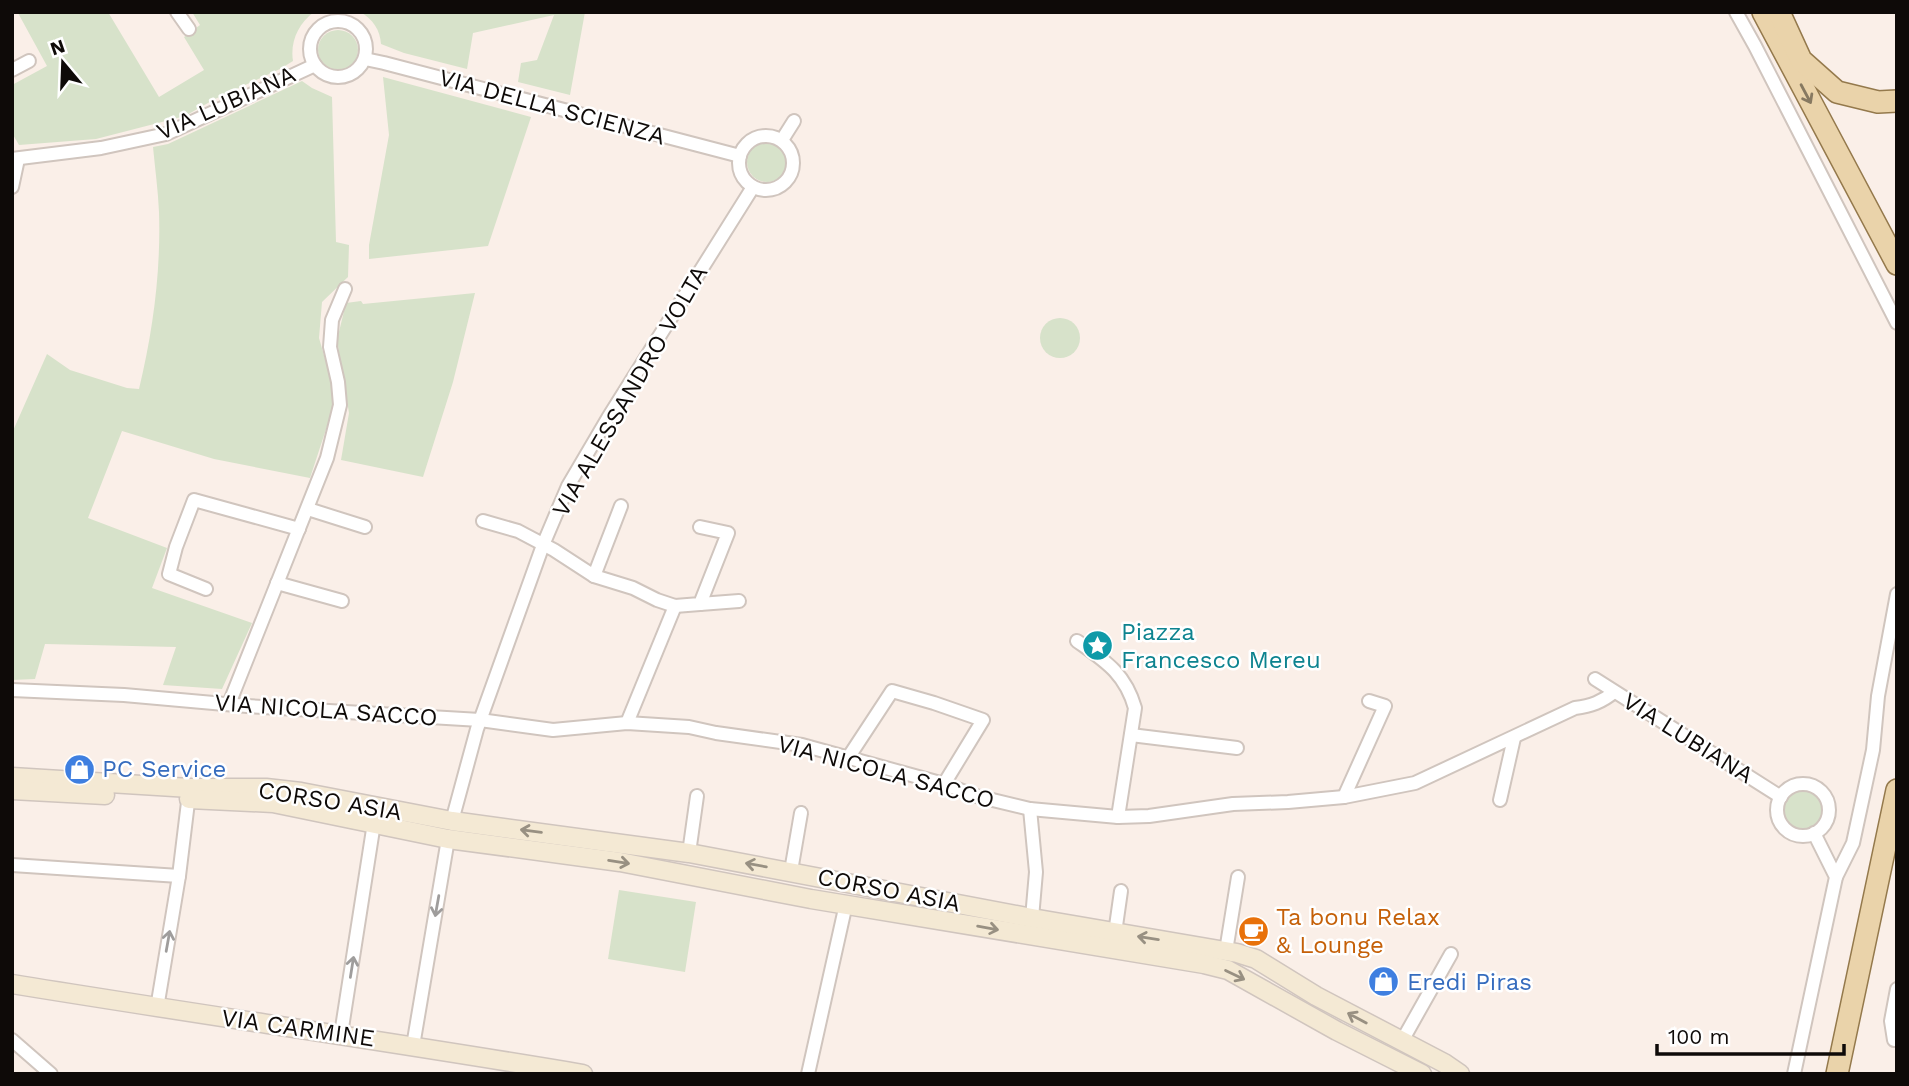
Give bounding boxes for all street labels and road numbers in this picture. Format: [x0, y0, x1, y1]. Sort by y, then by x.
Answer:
street label: VIA LUBIANA [152, 60, 300, 146]
street label: VIA DELLA SCIENZA [436, 63, 668, 151]
street label: VIA ALESSANDRO VOLTA [547, 260, 714, 522]
street label: VIA LUBIANA [1618, 687, 1759, 789]
street label: VIA NICOLA SACCO [213, 688, 439, 732]
street label: VIA NICOLA SACCO [774, 730, 998, 814]
street label: CORSO ASIA [256, 776, 404, 826]
street label: CORSO ASIA [815, 862, 963, 918]
street label: VIA CARMINE [220, 1003, 376, 1053]

